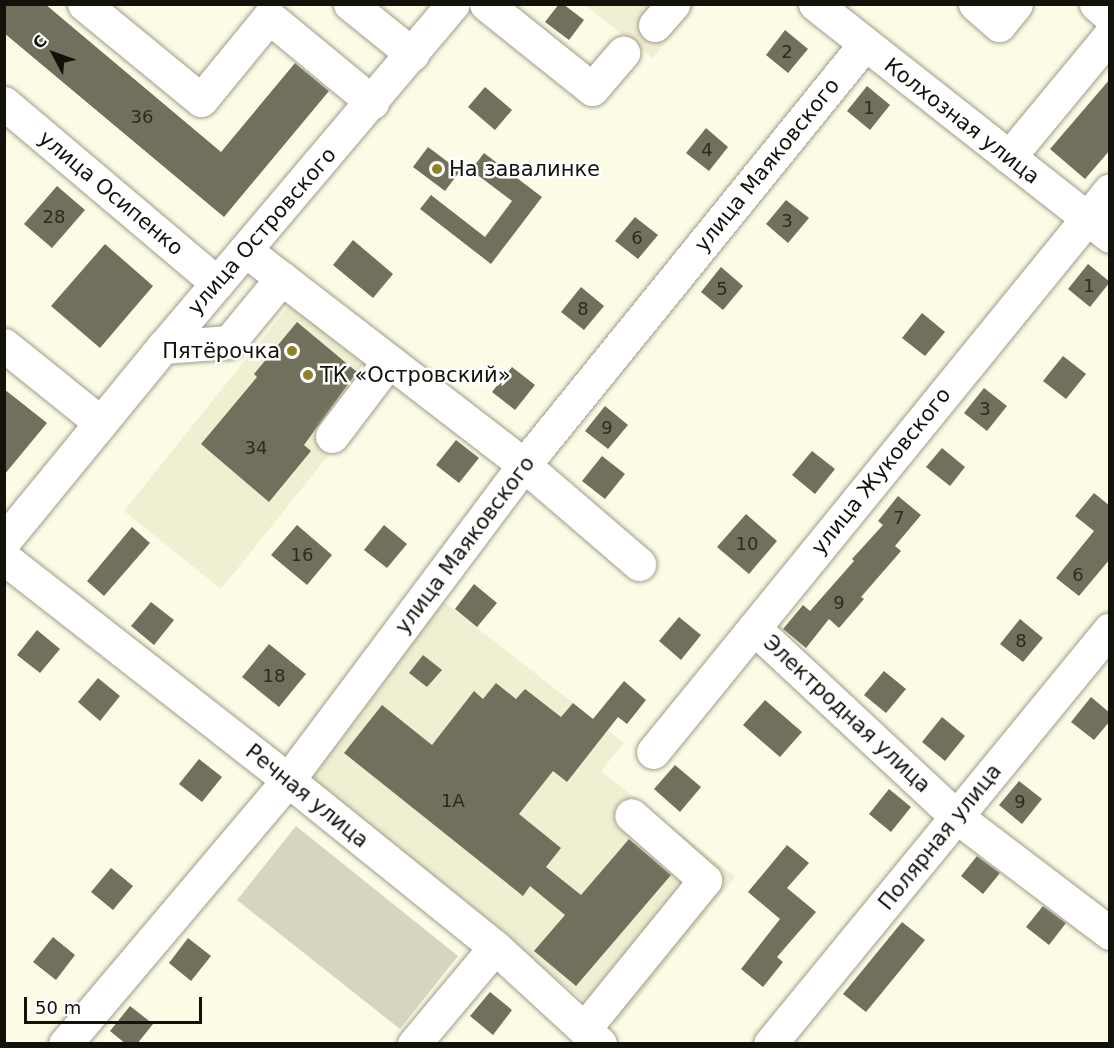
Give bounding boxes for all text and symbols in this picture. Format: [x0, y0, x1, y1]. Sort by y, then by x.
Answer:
north arrow [24, 24, 84, 84]
text: С [29, 31, 51, 53]
house number: 2 [781, 41, 793, 63]
street label: Колхозная улица [879, 53, 1045, 189]
street label: улица Маяковского [689, 73, 845, 257]
house number: 1 [863, 97, 875, 119]
house number: 36 [131, 106, 153, 128]
street label: улица Осипенко [34, 125, 188, 261]
house number: 4 [701, 139, 713, 161]
street label: улица Островского [183, 142, 341, 320]
place label: На завалинке [449, 156, 600, 182]
marker: На завалинке [430, 162, 444, 176]
house number: 28 [43, 206, 65, 228]
house number: 3 [781, 210, 793, 232]
house number: 6 [631, 227, 643, 249]
house number: 1 [1083, 275, 1095, 297]
house number: 5 [716, 278, 728, 300]
house number: 8 [577, 298, 589, 320]
place label: Пятёрочка [162, 338, 280, 364]
marker: Пятёрочка [285, 344, 299, 358]
place label: ТК «Островский» [320, 362, 510, 388]
marker: ТК «Островский» [301, 368, 315, 382]
street label: улица Жуковского [806, 383, 956, 559]
house number: 3 [979, 398, 991, 420]
house number: 9 [601, 417, 613, 439]
house number: 34 [245, 437, 267, 459]
street label: улица Маяковского [390, 451, 540, 639]
house number: 7 [893, 507, 905, 529]
house number: 10 [736, 533, 758, 555]
house number: 16 [291, 544, 313, 566]
house number: 6 [1072, 564, 1084, 586]
house number: 9 [833, 592, 845, 614]
street label: Электродная улица [758, 630, 936, 798]
house number: 8 [1015, 630, 1027, 652]
house number: 18 [263, 665, 285, 687]
street label: Речная улица [241, 739, 373, 853]
street label: Полярная улица [873, 759, 1007, 915]
house number: 1А [441, 790, 465, 812]
house number: 9 [1014, 791, 1026, 813]
scale bar [27, 985, 206, 1023]
text: 50 m [35, 997, 81, 1018]

